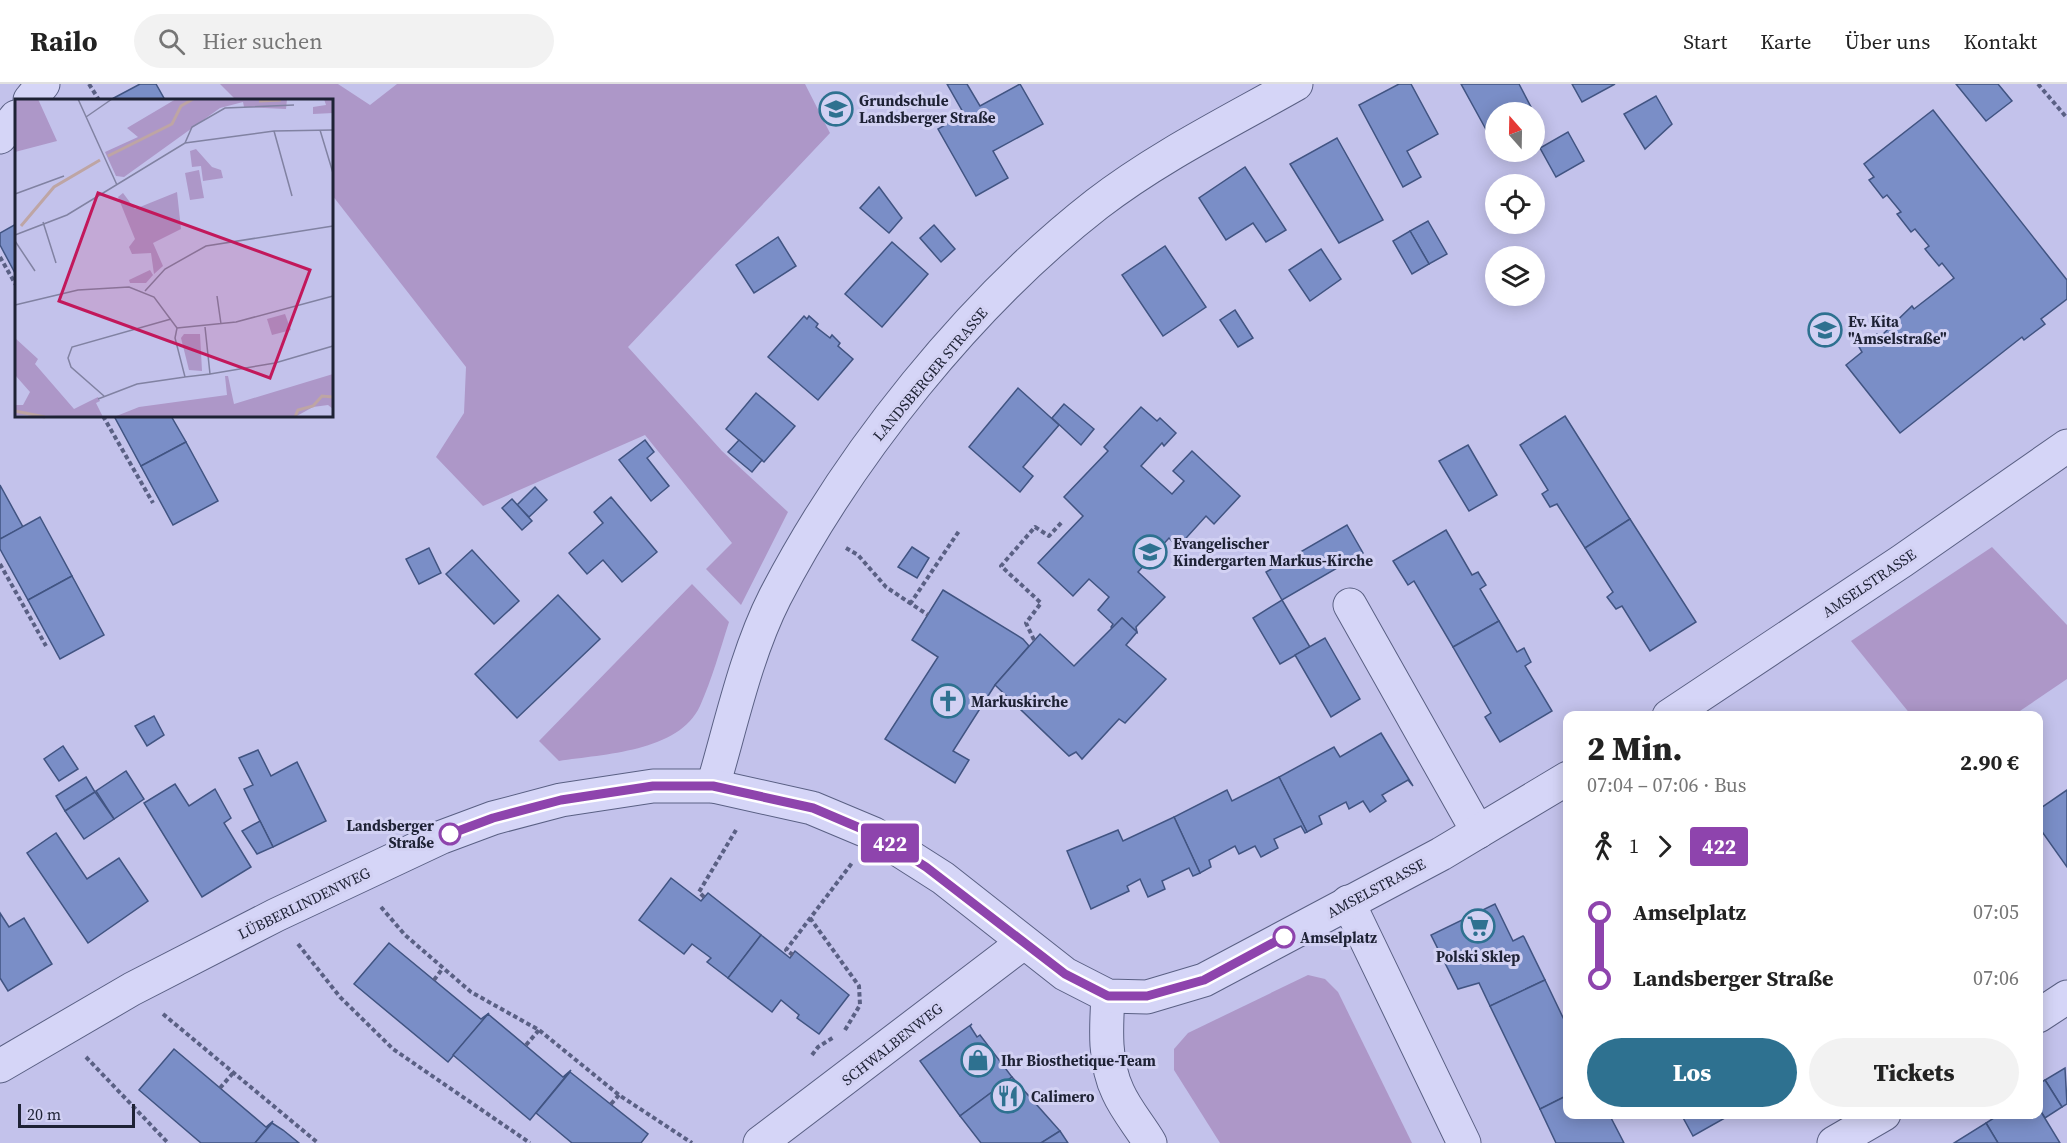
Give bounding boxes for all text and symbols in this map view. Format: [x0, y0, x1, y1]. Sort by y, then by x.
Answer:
search box [134, 14, 554, 68]
text: Railo [30, 22, 98, 60]
icon: search [155, 25, 188, 58]
text: Hier suchen [203, 26, 322, 56]
text: Start [1683, 27, 1727, 56]
text: Karte [1760, 27, 1811, 56]
text: Über uns [1844, 27, 1930, 56]
text: Kontakt [1963, 27, 2037, 56]
place label: Grundschule Landsberger Straße [859, 90, 996, 128]
school or university icon: Grundschule Landsberger Straße [818, 91, 854, 127]
inset map [15, 99, 333, 417]
north arrow [1485, 102, 1545, 162]
map controls [1485, 102, 1545, 306]
button: locate [1485, 174, 1545, 234]
button: layers [1485, 246, 1545, 306]
street label: LANDSBERGER STRASSE [868, 303, 992, 445]
place label: Ev. Kita "Amselstraße" [1848, 311, 1947, 349]
school or university icon: Ev. Kita "Amselstraße" [1807, 312, 1843, 348]
place label: Evangelischer Kindergarten Markus-Kirche [1173, 533, 1373, 571]
school or university icon: Evangelischer Kindergarten Markus-Kirche [1132, 534, 1168, 570]
street label: AMSELSTRASSE [1818, 544, 1920, 622]
church icon: Markuskirche [930, 683, 966, 719]
place label: Markuskirche [971, 691, 1068, 712]
text: 2 Min. [1587, 726, 1682, 771]
text: 2.90 € [1960, 747, 2019, 777]
text: 07:04 – 07:06 · Bus [1587, 771, 1746, 799]
place label: Landsberger Straße [346, 815, 434, 853]
marker: Landsberger Straße [439, 823, 461, 845]
line badge: 422 [856, 824, 924, 862]
text: 422 [873, 829, 907, 858]
icon: walk [1587, 830, 1620, 863]
icon: forward [1648, 830, 1681, 863]
text: 1 [1629, 832, 1639, 860]
text: 422 [1702, 832, 1736, 861]
street label: AMSELSTRASSE [1323, 853, 1429, 923]
street label: LÜBBERLINDENWEG [234, 862, 374, 944]
text: Amselplatz [1633, 897, 1746, 927]
text: 07:05 [1973, 898, 2019, 926]
supermarket icon: Polski Sklep [1460, 908, 1496, 944]
marker: Amselplatz [1273, 926, 1295, 948]
place label: Amselplatz [1300, 927, 1377, 948]
place label: Polski Sklep [1436, 946, 1520, 967]
text: Landsberger Straße [1633, 963, 1833, 993]
text: 07:06 [1973, 964, 2019, 992]
street label: SCHWALBENWEG [837, 998, 947, 1090]
button: Los [1587, 1038, 1797, 1107]
button: Tickets [1809, 1038, 2019, 1107]
shop icon: Ihr Biosthetique-Team [960, 1042, 996, 1078]
place label: Ihr Biosthetique-Team [1001, 1050, 1156, 1071]
restaurant icon: Calimero [990, 1078, 1026, 1114]
place label: Calimero [1031, 1086, 1095, 1107]
scale bar [18, 1101, 135, 1128]
text: 20 m [27, 1103, 61, 1125]

